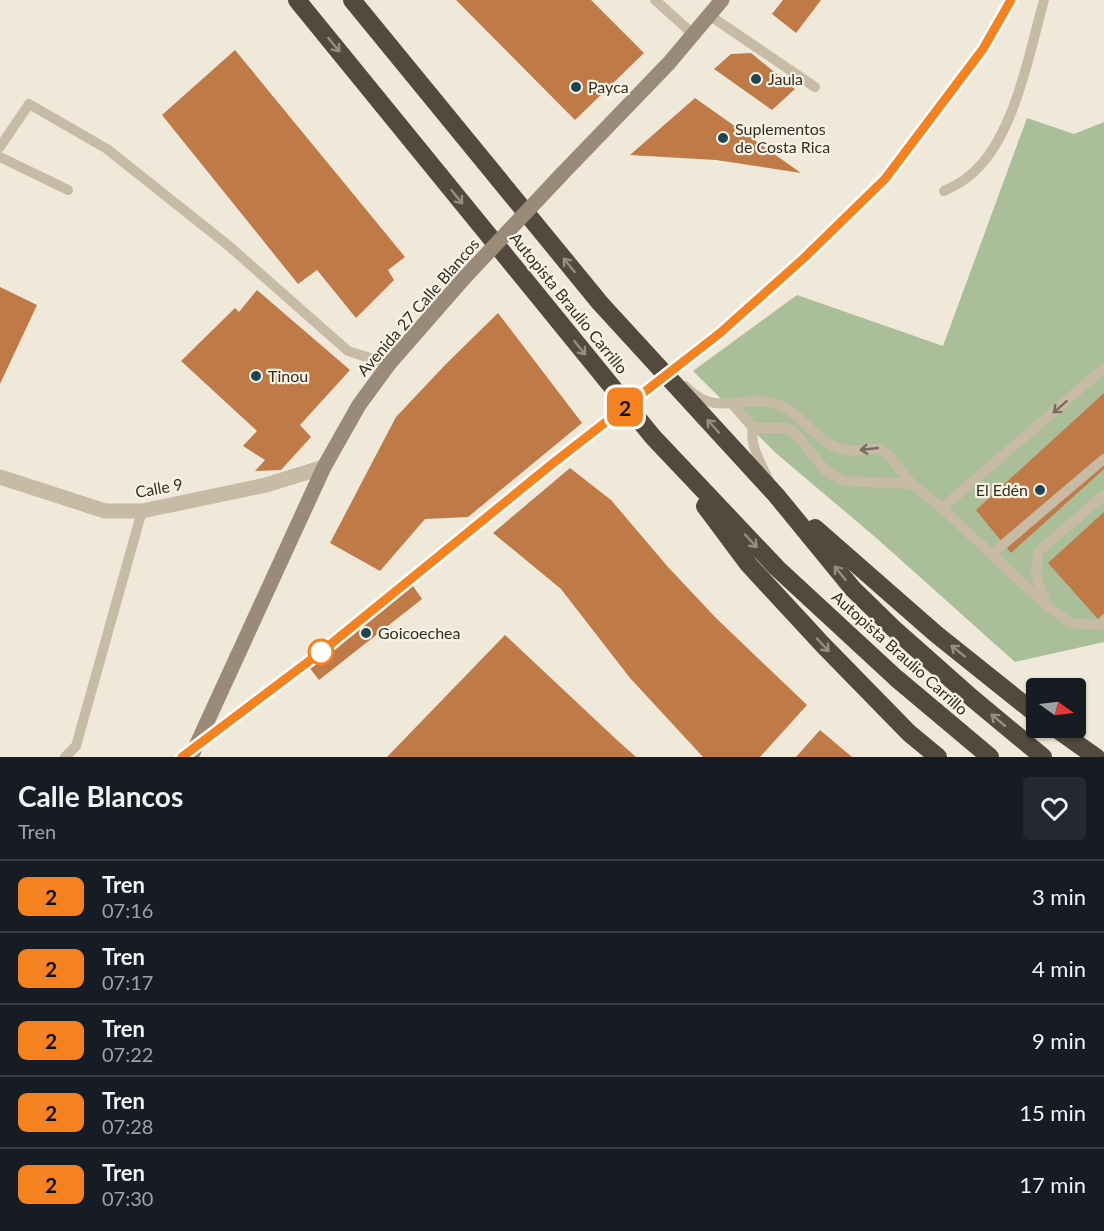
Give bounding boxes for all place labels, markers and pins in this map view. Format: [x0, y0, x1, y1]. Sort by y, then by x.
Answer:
place label: Jaula [768, 69, 803, 88]
marker: Jaula [749, 72, 763, 86]
place label: Payca [588, 77, 629, 96]
marker: Payca [569, 80, 583, 94]
place label: Suplementos de Costa Rica [735, 119, 830, 156]
marker: Suplementos de Costa Rica [716, 131, 730, 145]
place label: Tinou [268, 366, 308, 385]
marker: Tinou [249, 369, 263, 383]
place label: El Edén [976, 480, 1028, 499]
marker: El Edén [1033, 483, 1047, 497]
place label: Goicoechea [378, 623, 461, 642]
marker: Goicoechea [359, 626, 373, 640]
unlabelled marker [308, 639, 334, 665]

